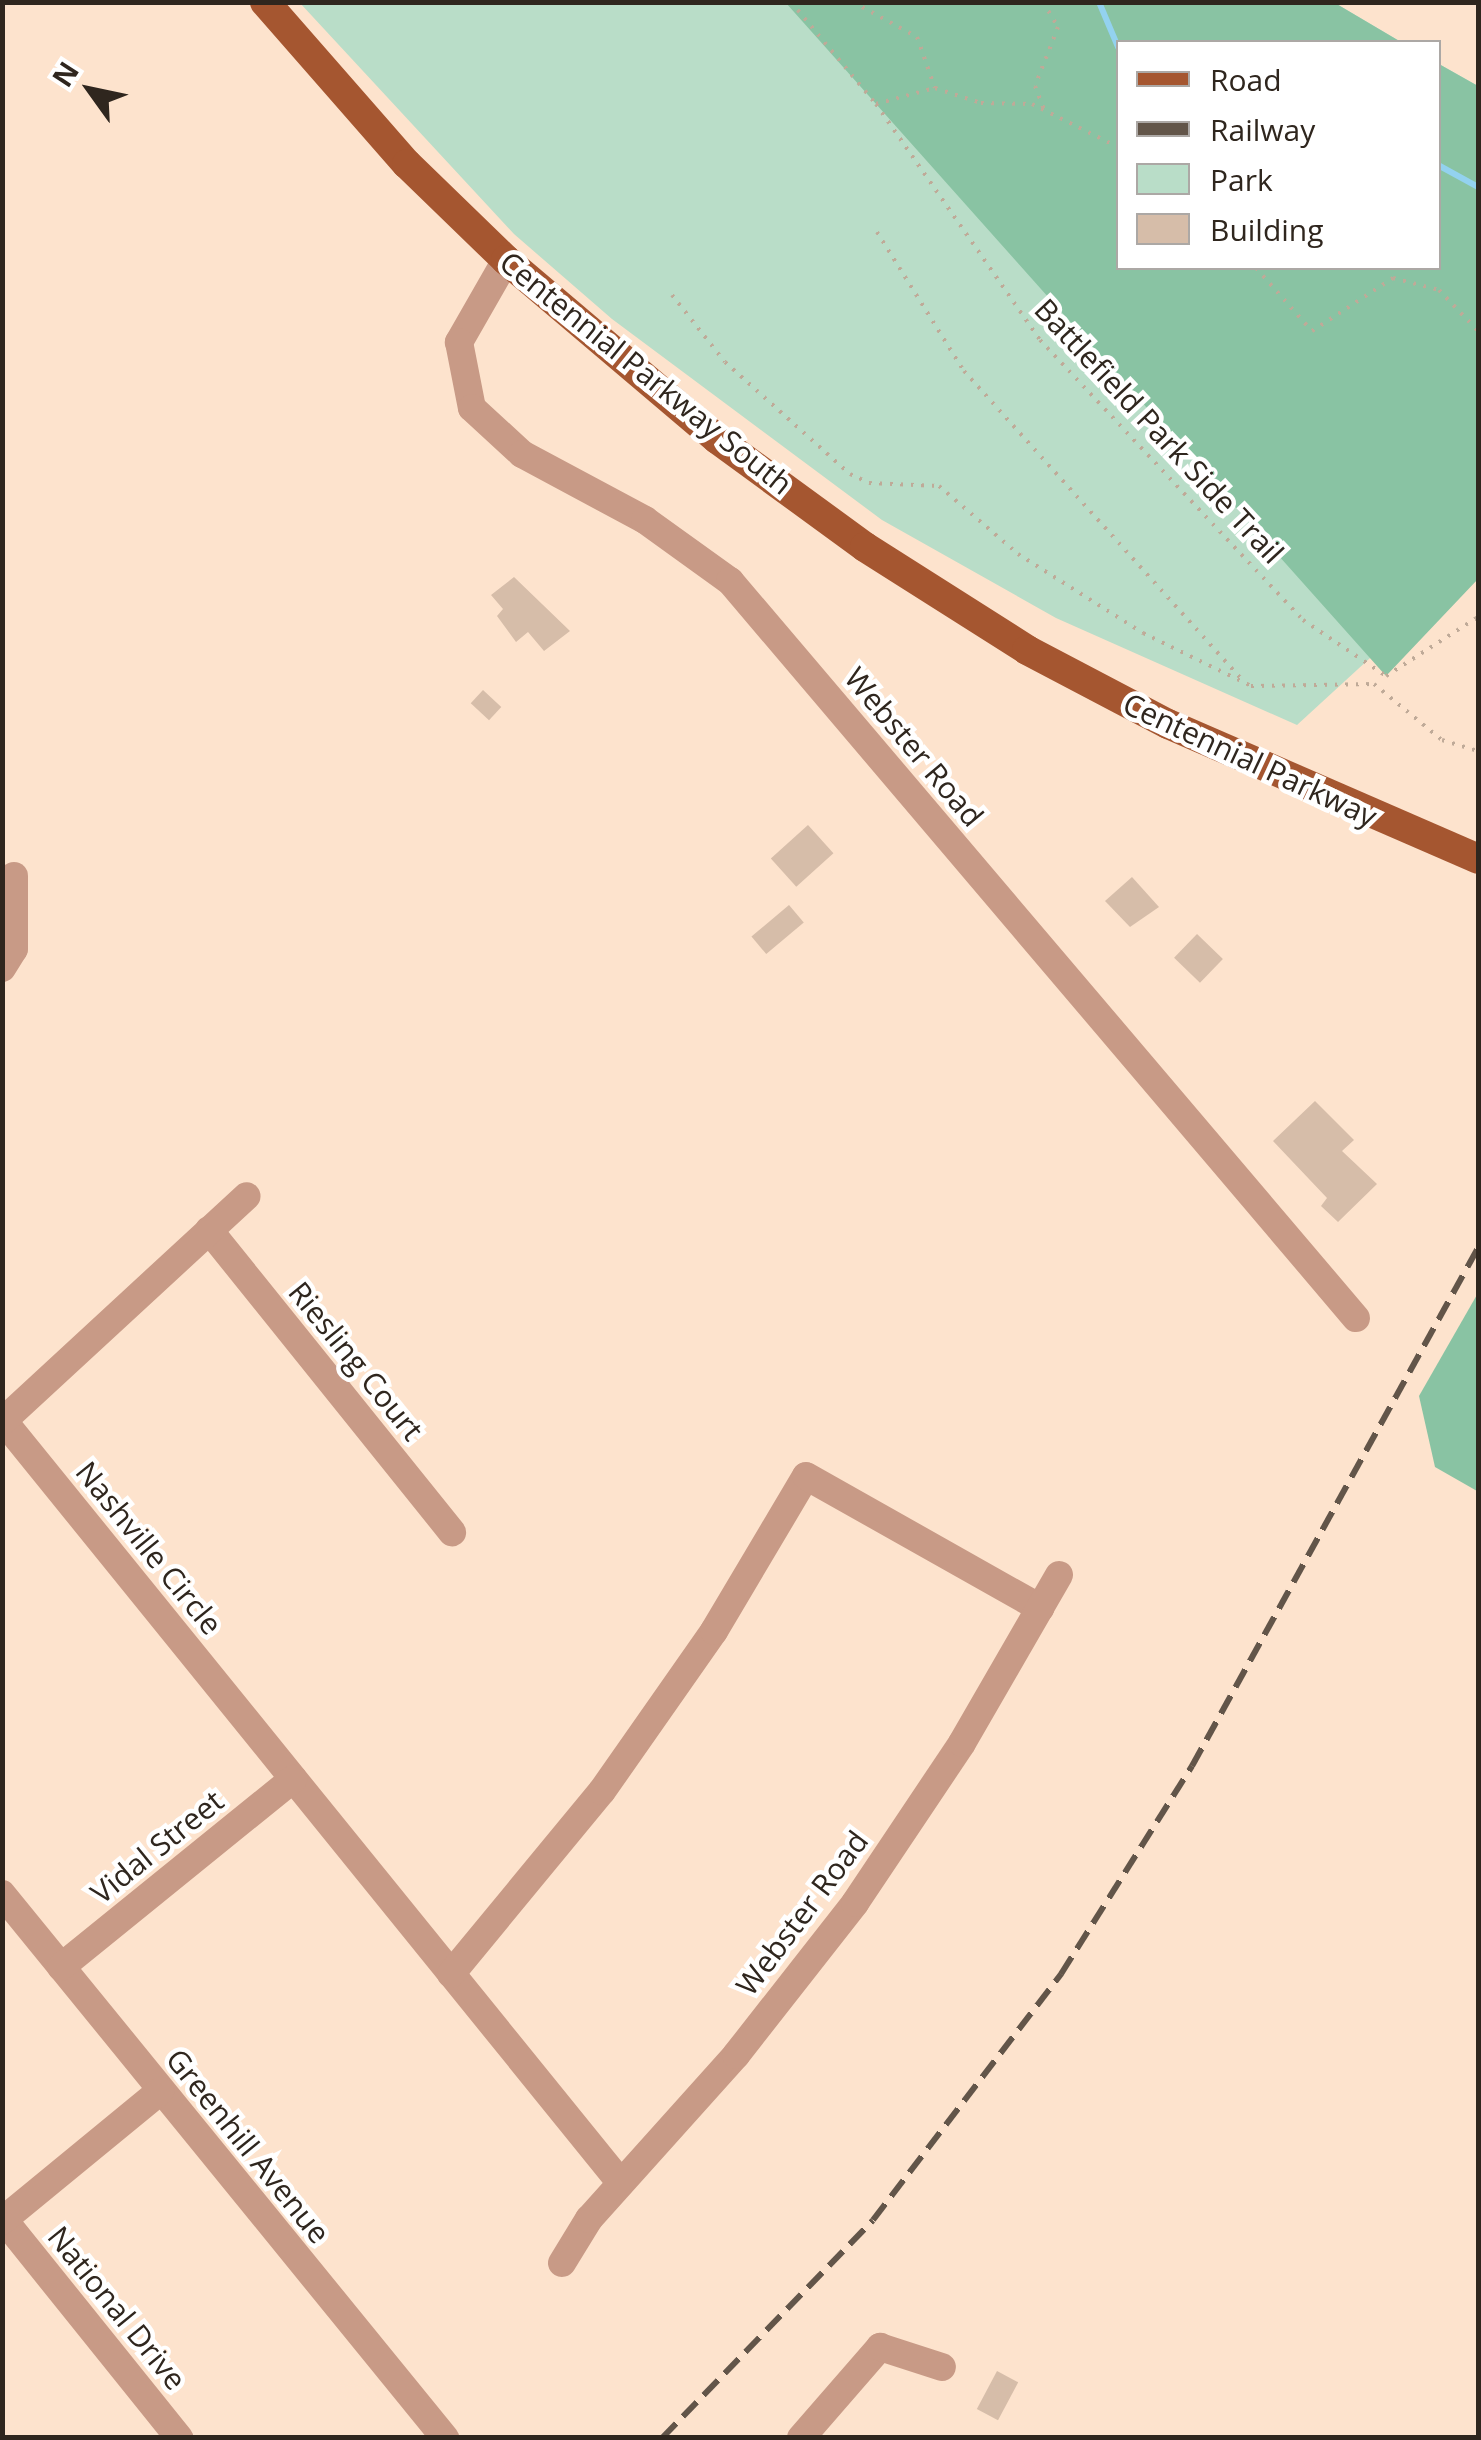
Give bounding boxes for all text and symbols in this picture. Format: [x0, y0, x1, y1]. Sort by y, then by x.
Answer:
north arrow [40, 40, 140, 140]
legend [1116, 40, 1441, 270]
text: N [43, 54, 87, 94]
text: Road [1210, 59, 1282, 100]
text: Railway [1210, 109, 1315, 150]
text: Park [1210, 159, 1273, 200]
text: Building [1210, 209, 1324, 250]
street label: Centennial Parkway South [493, 244, 799, 502]
street label: Battlefield Park Side Trail [1027, 291, 1291, 571]
street label: Webster Road [837, 660, 991, 834]
street label: Centennial Parkway [1117, 685, 1383, 835]
street label: Riesling Court [281, 1275, 431, 1447]
street label: Nashville Circle [68, 1454, 230, 1642]
street label: Vidal Street [84, 1783, 230, 1911]
street label: Webster Road [729, 1824, 875, 2002]
street label: Greenhill Avenue [159, 2042, 337, 2250]
street label: National Drive [40, 2219, 194, 2397]

